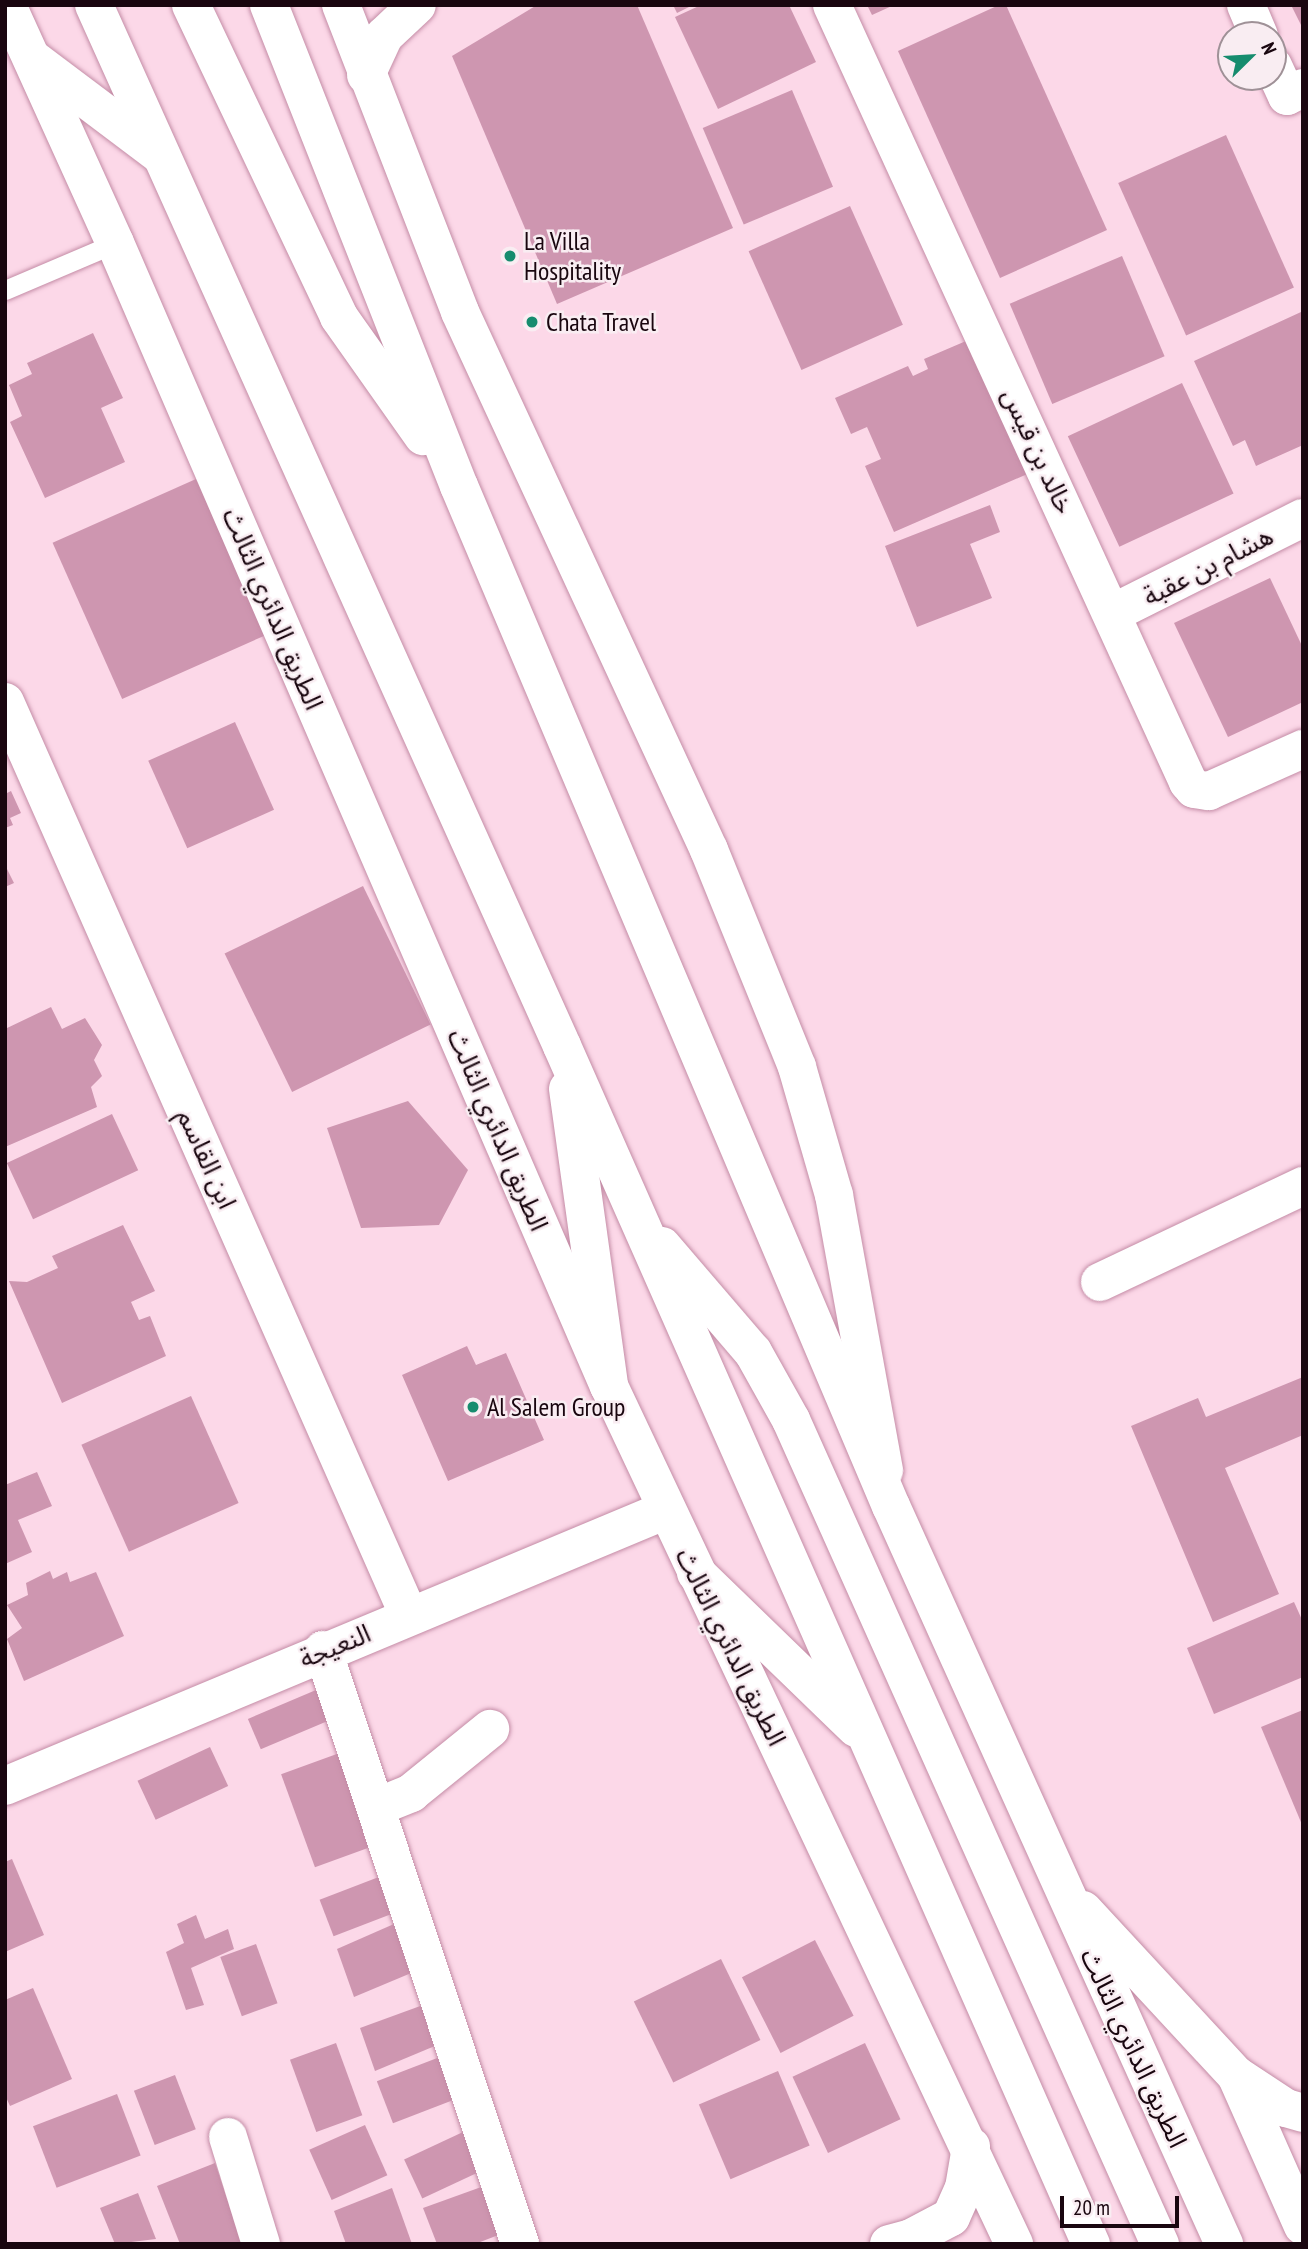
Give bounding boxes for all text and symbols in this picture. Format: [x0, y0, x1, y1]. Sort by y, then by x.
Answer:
north arrow [1217, 21, 1287, 91]
text: N [1256, 39, 1282, 58]
place label: La Villa Hospitality [524, 225, 621, 286]
marker: La Villa Hospitality [502, 248, 518, 264]
place label: Chata Travel [546, 306, 657, 338]
marker: Chata Travel [524, 314, 540, 330]
street label: خالد بن قيس [995, 383, 1081, 519]
street label: الطريق الدائري الثالث [216, 503, 330, 715]
street label: هشام بن عقبة [1138, 520, 1278, 612]
street label: الطريق الدائري الثالث [441, 1024, 555, 1236]
street label: ابن القاسم [171, 1104, 243, 1214]
place label: Al Salem Group [487, 1391, 625, 1423]
marker: Al Salem Group [465, 1399, 481, 1415]
street label: الطريق الدائري الثالث [670, 1543, 792, 1751]
street label: النعيجة [295, 1618, 375, 1674]
street label: الطريق الدائري الثالث [1074, 1943, 1194, 2153]
scale bar [1063, 2182, 1182, 2226]
text: 20 m [1073, 2194, 1110, 2221]

